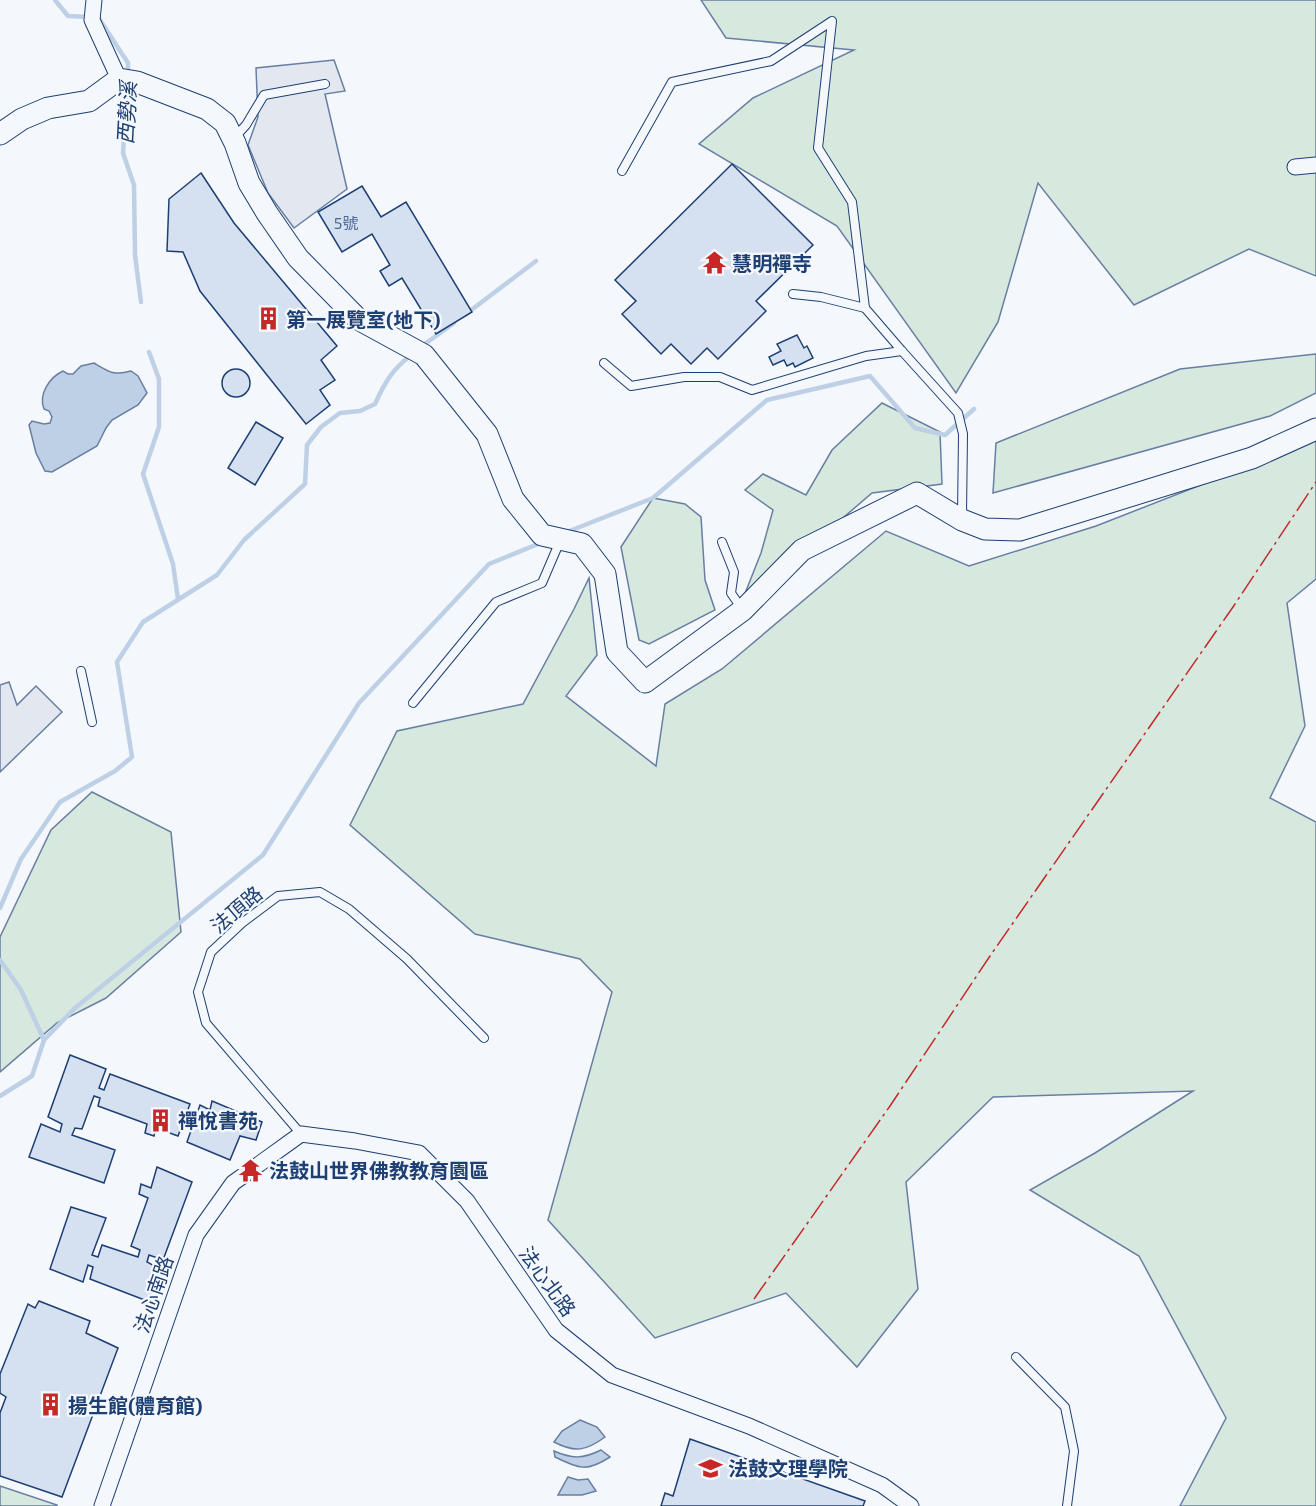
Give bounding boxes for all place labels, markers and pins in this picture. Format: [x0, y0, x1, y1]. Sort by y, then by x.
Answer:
temple icon: 慧明禪寺 [701, 250, 727, 276]
place label: 慧明禪寺 [732, 251, 812, 275]
building icon: 第一展覽室(地下) [255, 306, 281, 332]
place label: 第一展覽室(地下) [286, 307, 441, 331]
building icon: 禪悅書苑 [147, 1107, 173, 1133]
place label: 禪悅書苑 [178, 1108, 258, 1132]
temple icon: 法鼓山世界佛教教育園區 [238, 1157, 264, 1183]
place label: 法鼓山世界佛教教育園區 [269, 1158, 489, 1182]
building icon: 揚生館(體育館) [37, 1392, 63, 1418]
place label: 揚生館(體育館) [68, 1393, 203, 1417]
school or university icon: 法鼓文理學院 [697, 1455, 723, 1481]
place label: 法鼓文理學院 [728, 1456, 848, 1480]

